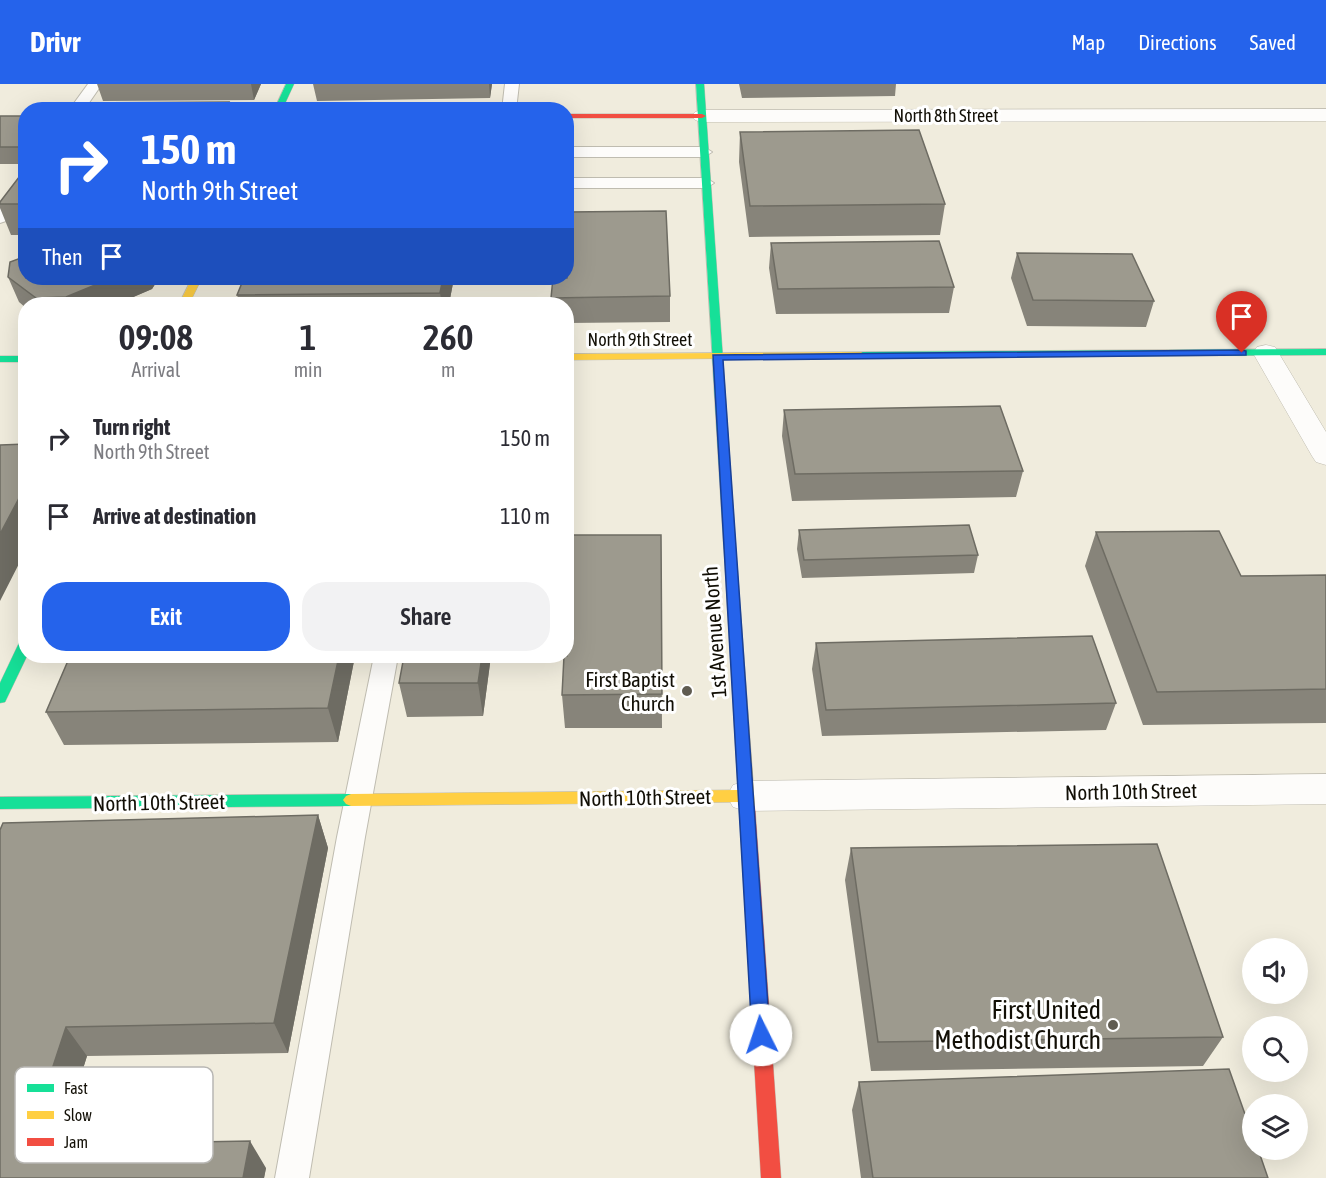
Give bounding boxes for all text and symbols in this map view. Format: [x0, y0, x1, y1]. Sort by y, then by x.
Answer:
text: Drivr [30, 26, 80, 58]
text: Map [1071, 30, 1105, 54]
text: Directions [1138, 30, 1217, 54]
text: Saved [1250, 30, 1296, 54]
street label: North 8th Street [894, 105, 998, 126]
text: 150 m [141, 125, 236, 173]
icon: right [42, 126, 120, 204]
text: North 9th Street [141, 175, 298, 206]
icon: arrive [95, 240, 128, 273]
text: Then [42, 244, 83, 270]
pin [1216, 291, 1267, 353]
icon: arrive [1225, 300, 1258, 333]
text: 09:08 [118, 316, 193, 358]
text: 1 [300, 316, 316, 358]
text: 260 [423, 316, 474, 358]
street label: North 9th Street [588, 329, 692, 350]
text: Arrival [131, 358, 180, 381]
text: min [294, 358, 322, 381]
text: m [441, 358, 455, 381]
text: Turn right [93, 414, 170, 440]
icon: right [42, 422, 75, 455]
text: 150 m [500, 425, 550, 451]
text: North 9th Street [93, 440, 210, 463]
icon: arrive [42, 500, 75, 533]
text: Arrive at destination [93, 503, 256, 529]
text: 110 m [500, 503, 550, 529]
street label: 1st Avenue North [697, 565, 731, 699]
button: Exit [42, 582, 290, 651]
button: Share [302, 582, 550, 651]
place label: First Baptist Church [585, 667, 675, 715]
marker: First Baptist Church [680, 684, 694, 698]
street label: North 10th Street [1065, 778, 1197, 804]
street label: North 10th Street [579, 784, 711, 810]
street label: North 10th Street [93, 789, 225, 815]
map controls [1242, 938, 1308, 1160]
button: sound [1242, 938, 1308, 1004]
place label: First United Methodist Church [934, 995, 1101, 1055]
position arrow [729, 1003, 793, 1067]
button: search [1242, 1016, 1308, 1082]
marker: First United Methodist Church [1106, 1018, 1120, 1032]
legend [15, 1067, 213, 1163]
text: Fast [64, 1079, 88, 1097]
button: layers [1242, 1094, 1308, 1160]
text: Slow [64, 1106, 92, 1124]
text: Jam [64, 1133, 88, 1151]

